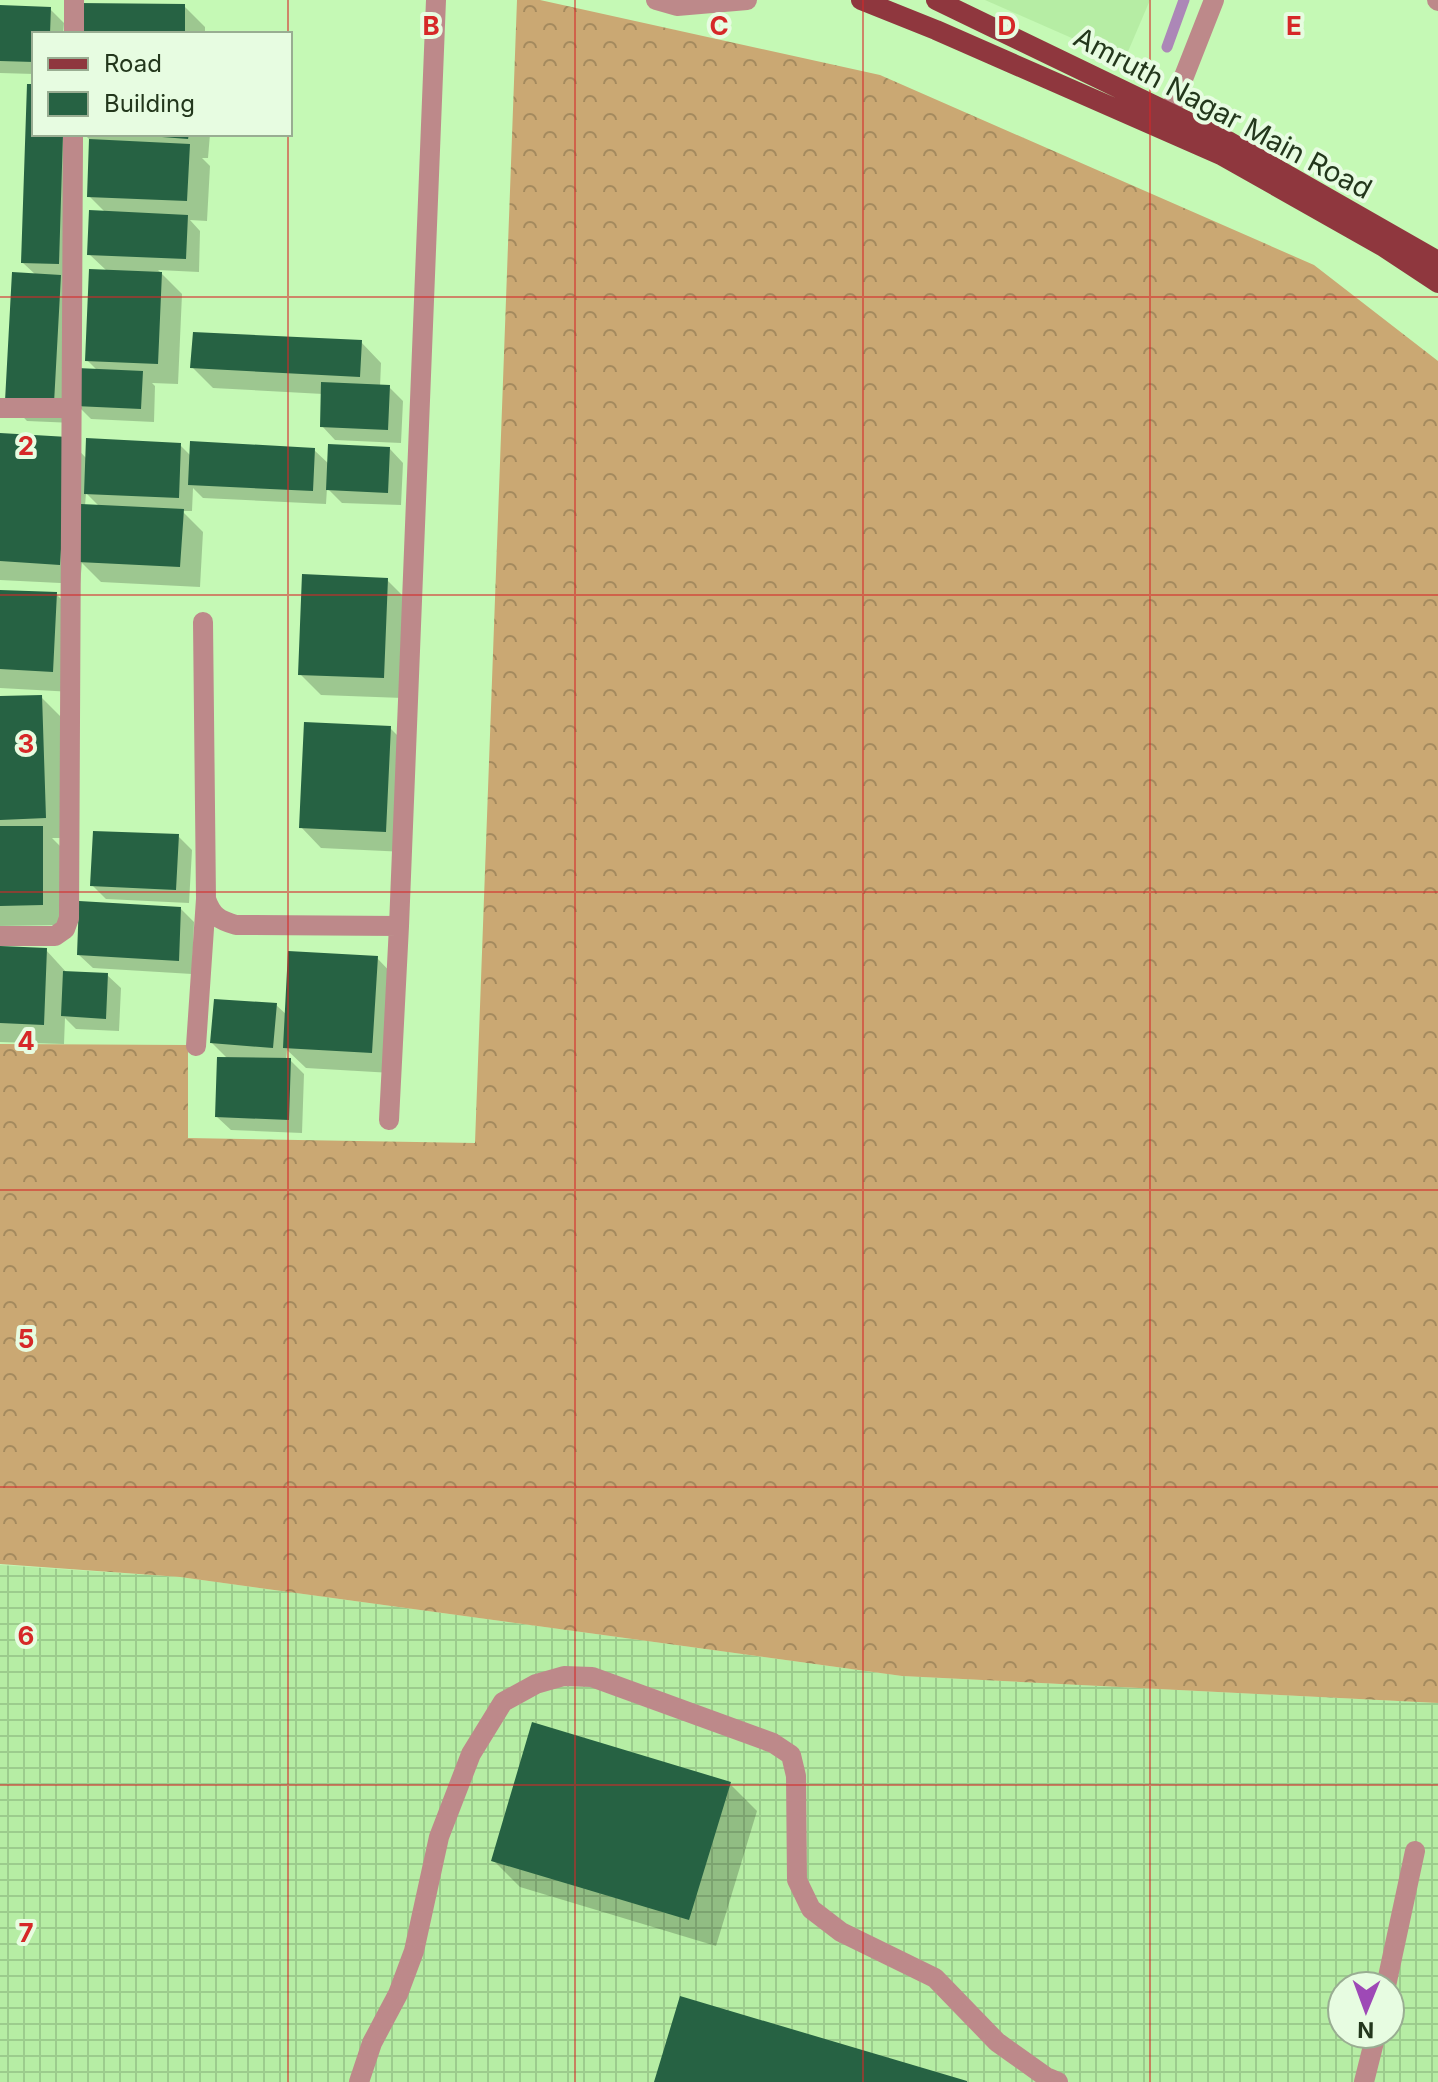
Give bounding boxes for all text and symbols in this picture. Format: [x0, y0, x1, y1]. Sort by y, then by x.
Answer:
text: B [422, 10, 440, 41]
text: C [709, 10, 729, 41]
text: D [998, 10, 1016, 41]
text: E [1286, 10, 1302, 41]
street label: Amruth Nagar Main Road [1068, 20, 1378, 206]
legend [32, 32, 292, 136]
text: Road [104, 49, 162, 78]
text: Building [104, 89, 195, 118]
text: 2 [18, 430, 34, 461]
text: 3 [18, 728, 34, 759]
text: 4 [17, 1025, 35, 1056]
text: 5 [18, 1323, 34, 1354]
text: 6 [18, 1620, 34, 1651]
text: 7 [18, 1917, 34, 1948]
north arrow [1326, 1970, 1406, 2050]
text: N [1357, 2017, 1374, 2043]

